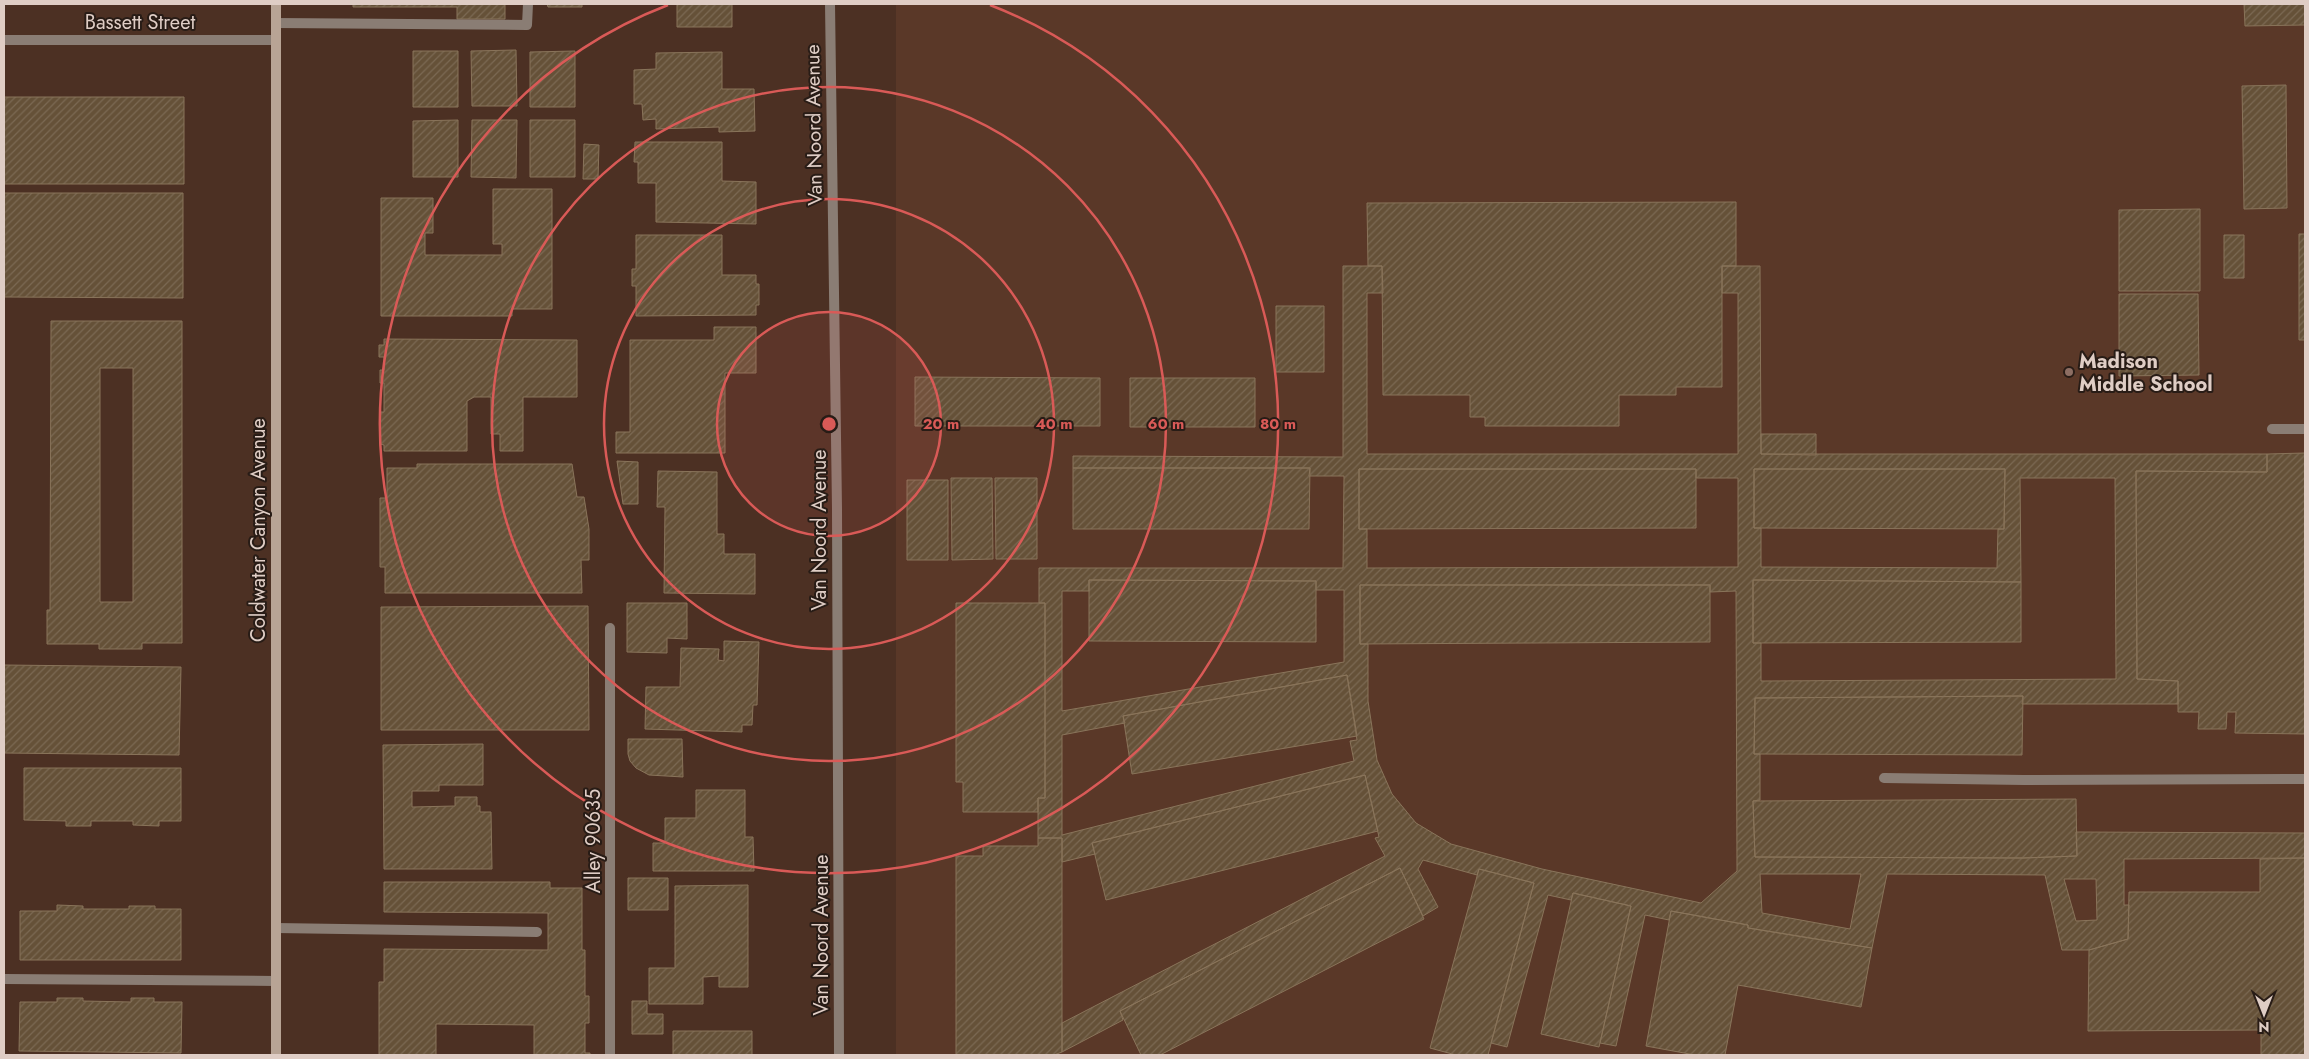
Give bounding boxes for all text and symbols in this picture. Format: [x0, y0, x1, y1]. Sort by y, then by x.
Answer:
street label: Bassett Street [85, 8, 195, 37]
street label: Van Noord Avenue [798, 44, 830, 206]
place label: Madison Middle School [2079, 347, 2213, 399]
marker: Madison Middle School [2063, 366, 2075, 378]
text: 20 m [923, 413, 959, 435]
text: 40 m [1035, 413, 1073, 435]
text: 60 m [1148, 413, 1184, 435]
text: 80 m [1260, 413, 1296, 435]
centre of rings [820, 415, 838, 433]
street label: Coldwater Canyon Avenue [244, 418, 273, 642]
street label: Van Noord Avenue [805, 449, 834, 611]
street label: Alley 90635 [579, 789, 608, 893]
street label: Van Noord Avenue [807, 854, 836, 1016]
north arrow [2239, 989, 2289, 1039]
text: N [2258, 1017, 2270, 1037]

